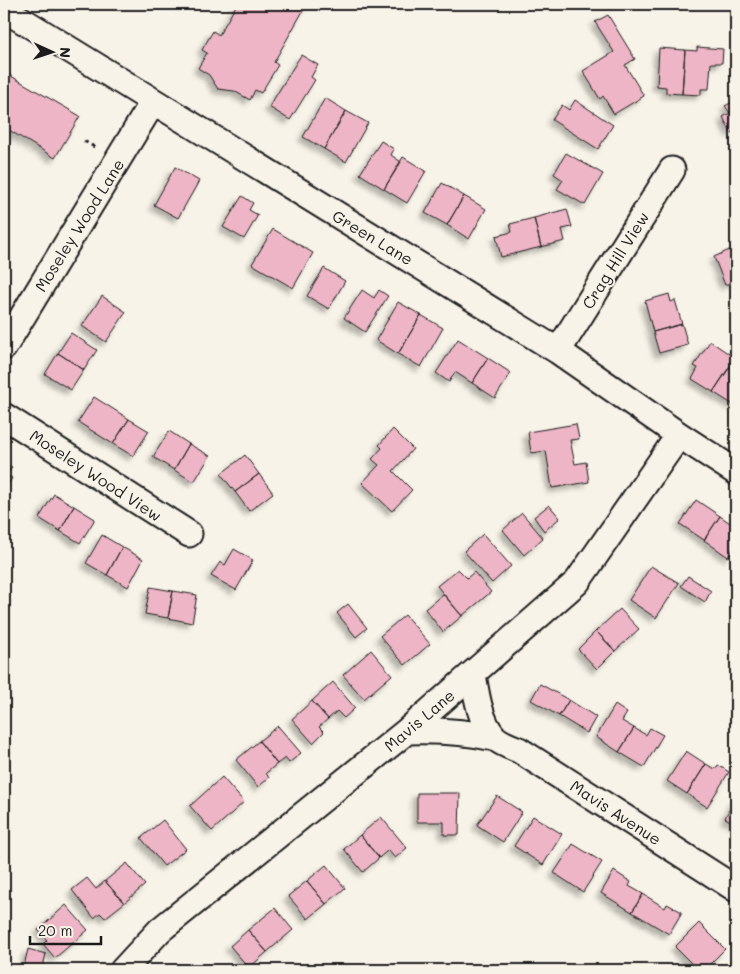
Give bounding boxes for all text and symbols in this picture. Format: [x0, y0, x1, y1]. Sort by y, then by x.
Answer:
north arrow [28, 28, 78, 78]
text: N [56, 47, 75, 59]
street label: Moseley Wood Lane [30, 155, 128, 295]
street label: Green Lane [329, 205, 417, 269]
street label: Crag Hill View [577, 207, 653, 313]
street label: Moseley Wood View [26, 424, 166, 526]
street label: Mavis Lane [379, 684, 459, 756]
street label: Mavis Avenue [567, 775, 665, 849]
scale bar [30, 914, 101, 946]
text: 20 m [38, 920, 72, 940]

